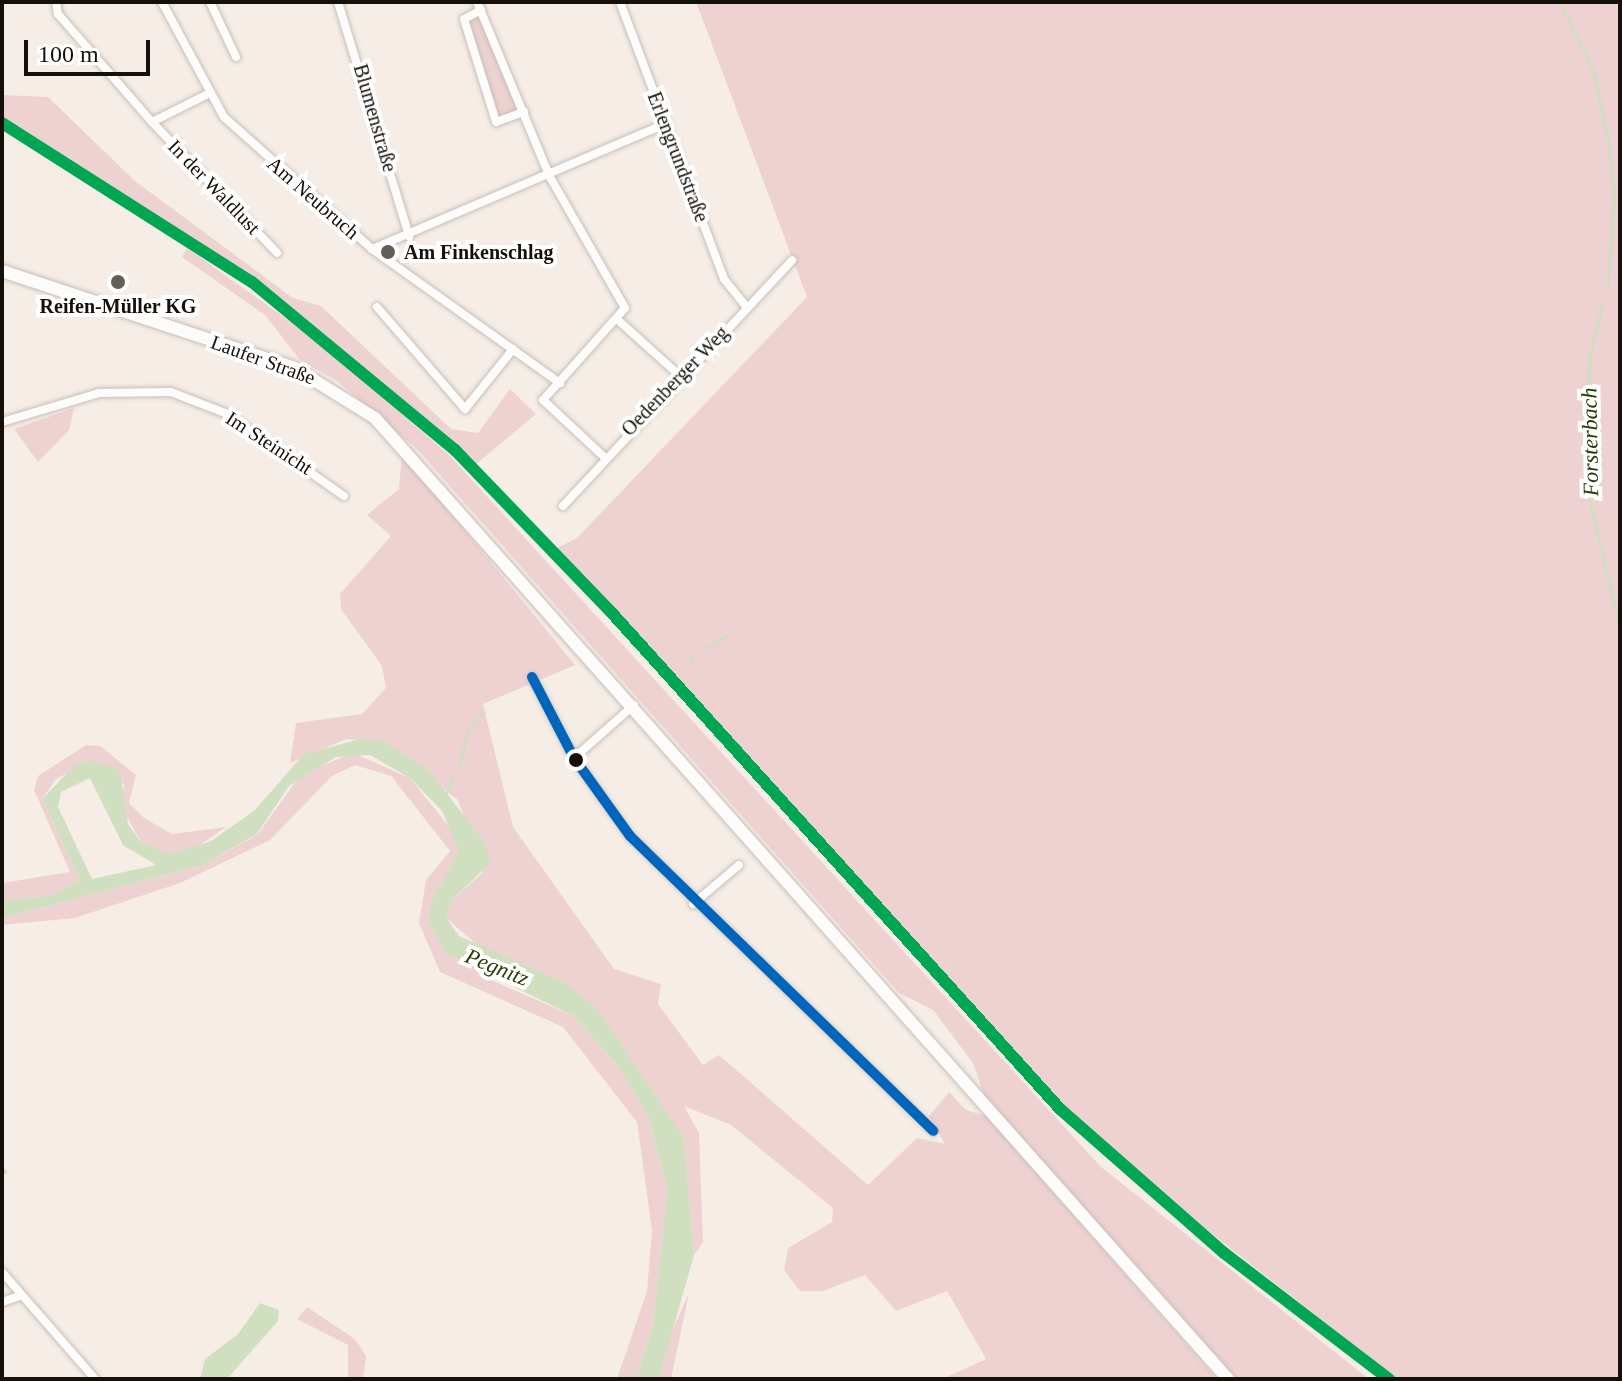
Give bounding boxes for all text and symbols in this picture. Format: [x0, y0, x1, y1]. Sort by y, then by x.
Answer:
scale bar [28, 24, 154, 74]
text: 100 m [38, 41, 99, 67]
street label: Blumenstraße [348, 61, 402, 175]
street label: Erlengrundstraße [642, 88, 714, 226]
street label: In der Waldlust [163, 134, 265, 240]
street label: Am Neubruch [262, 152, 364, 244]
place label: Am Finkenschlag [404, 240, 553, 264]
marker: Am Finkenschlag [379, 243, 397, 261]
marker: Reifen-Müller KG [109, 273, 127, 291]
place label: Reifen-Müller KG [39, 294, 197, 318]
street label: Oedenberger Weg [616, 321, 734, 441]
street label: Laufer Straße [208, 330, 318, 390]
water label: Forsterbach [1576, 387, 1604, 497]
street label: Im Steinicht [221, 406, 317, 480]
unlabelled marker [568, 752, 584, 768]
water label: Pegnitz [461, 942, 533, 992]

